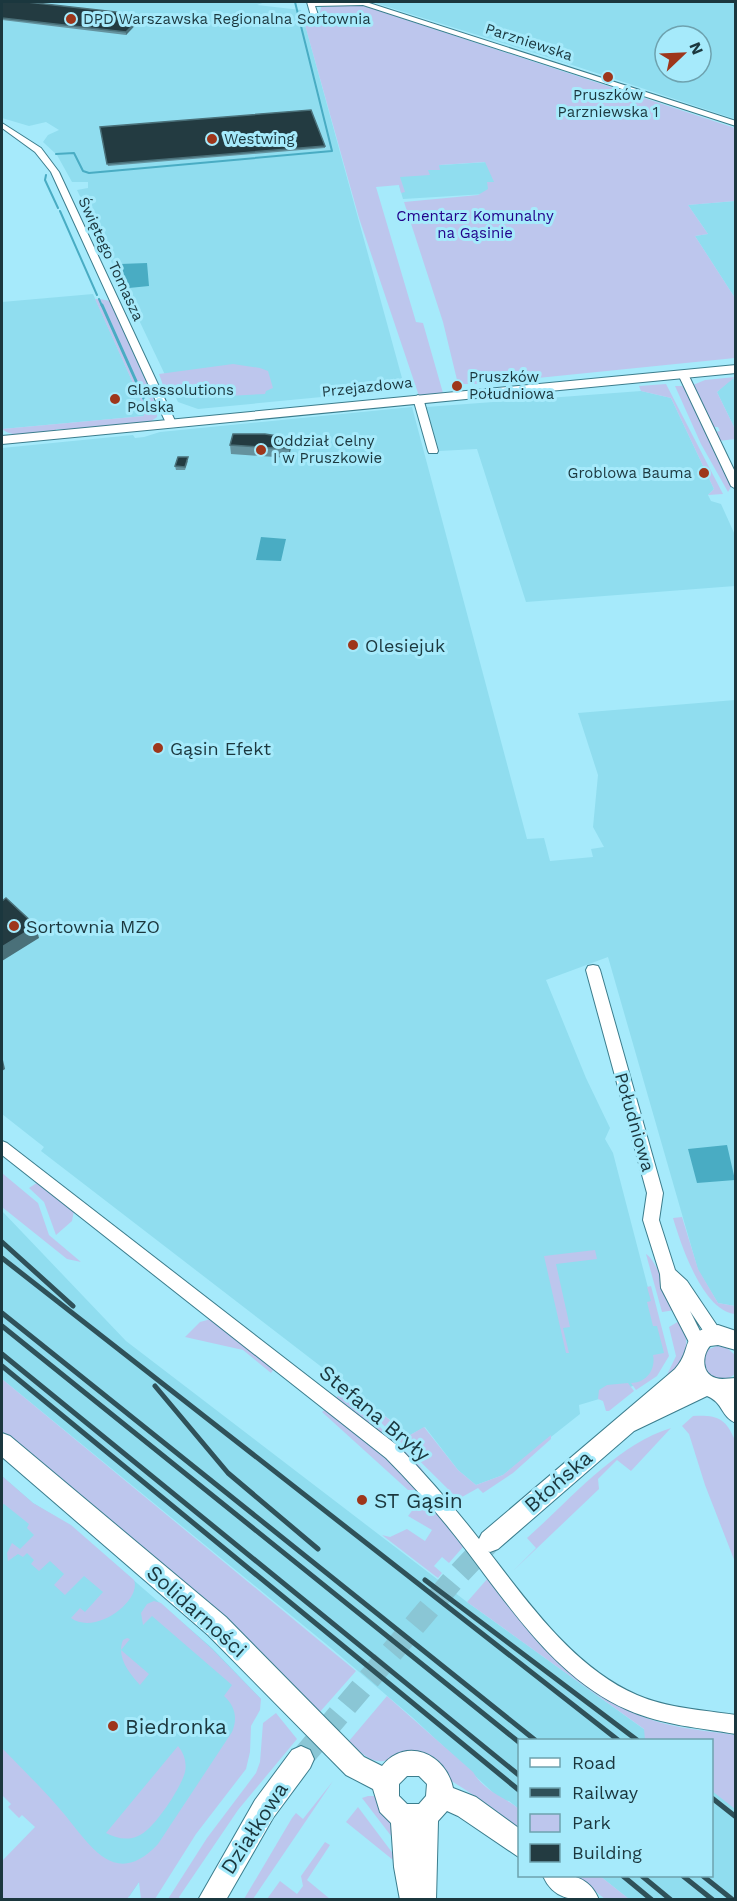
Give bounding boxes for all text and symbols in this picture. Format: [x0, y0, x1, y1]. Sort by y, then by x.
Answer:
place label: DPD Warszawska Regionalna Sortownia [83, 10, 371, 28]
marker: DPD Warszawska Regionalna Sortownia [64, 12, 78, 26]
street label: Parzniewska [483, 19, 575, 65]
north arrow [653, 24, 713, 84]
text: N [685, 39, 707, 58]
marker: Pruszków Parzniewska 1 [601, 70, 615, 84]
place label: Pruszków Parzniewska 1 [558, 86, 658, 121]
place label: Westwing [224, 130, 295, 148]
marker: Westwing [205, 132, 219, 146]
street label: Świętego Tomasza [74, 194, 149, 324]
park label: Cmentarz Komunalny na Gąsinie [396, 207, 554, 242]
place label: Pruszków Południowa [469, 368, 555, 403]
street label: Przejazdowa [321, 373, 414, 401]
marker: Pruszków Południowa [450, 379, 464, 393]
place label: Glasssolutions Polska [127, 381, 234, 416]
marker: Glasssolutions Polska [108, 392, 122, 406]
place label: Oddział Celny I w Pruszkowie [273, 432, 382, 467]
marker: Oddział Celny I w Pruszkowie [254, 443, 268, 457]
place label: Groblowa Bauma [568, 464, 692, 482]
marker: Groblowa Bauma [697, 466, 711, 480]
place label: Olesiejuk [365, 635, 445, 656]
marker: Olesiejuk [346, 638, 360, 652]
place label: Gąsin Efekt [170, 738, 271, 759]
marker: Gąsin Efekt [151, 741, 165, 755]
place label: Sortownia MZO [26, 916, 160, 937]
marker: Sortownia MZO [7, 919, 21, 933]
street label: Południowa [611, 1070, 659, 1174]
street label: Stefana Bryły [315, 1359, 436, 1467]
street label: Błońska [519, 1445, 597, 1517]
place label: ST Gąsin [374, 1488, 463, 1513]
marker: ST Gąsin [355, 1493, 369, 1507]
street label: Solidarności [142, 1560, 252, 1662]
place label: Biedronka [125, 1714, 227, 1739]
marker: Biedronka [106, 1719, 120, 1733]
legend [518, 1739, 713, 1877]
text: Road [572, 1752, 616, 1773]
street label: Działkowa [215, 1777, 293, 1879]
text: Railway [572, 1782, 639, 1803]
text: Park [572, 1812, 611, 1833]
text: Building [572, 1842, 642, 1863]

